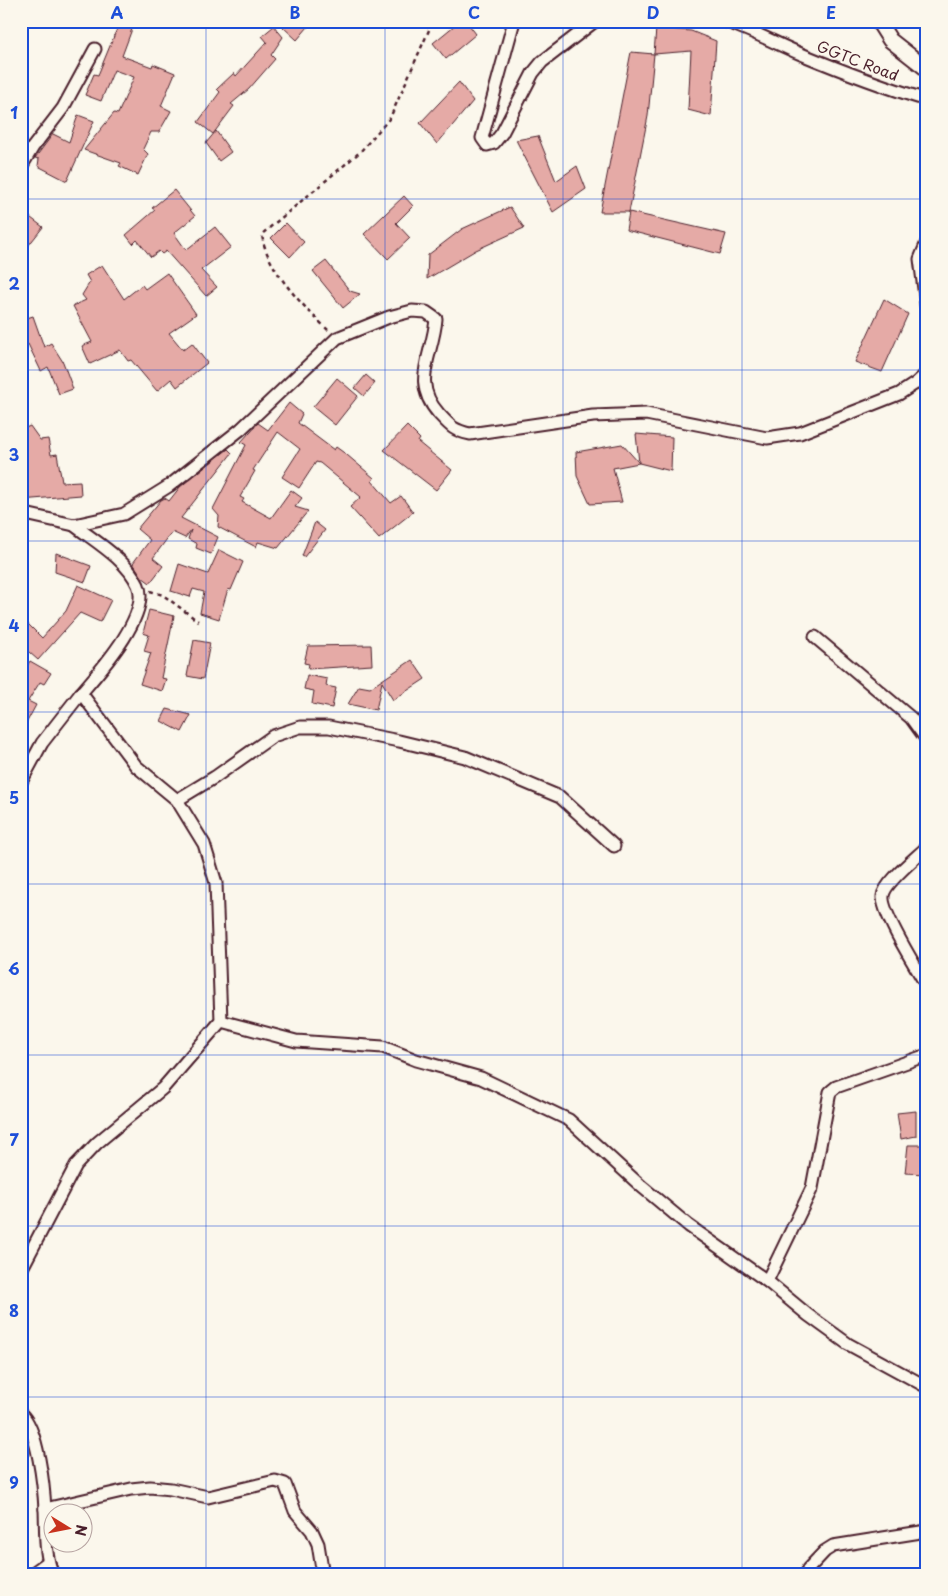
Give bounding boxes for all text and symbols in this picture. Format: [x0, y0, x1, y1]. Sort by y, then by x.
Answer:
text: A [111, 0, 124, 24]
text: B [290, 0, 301, 24]
text: C [468, 0, 480, 24]
text: D [647, 0, 659, 24]
text: E [826, 0, 836, 24]
street label: GGTC Road [814, 34, 902, 86]
text: 1 [10, 100, 18, 124]
text: 2 [8, 271, 20, 295]
text: 3 [9, 442, 19, 466]
text: 4 [9, 613, 20, 637]
text: 5 [9, 785, 19, 809]
text: 6 [8, 956, 20, 980]
text: 7 [9, 1127, 19, 1151]
text: 8 [9, 1298, 19, 1322]
text: 9 [9, 1470, 19, 1494]
north arrow [42, 1504, 92, 1554]
text: N [70, 1523, 93, 1538]

